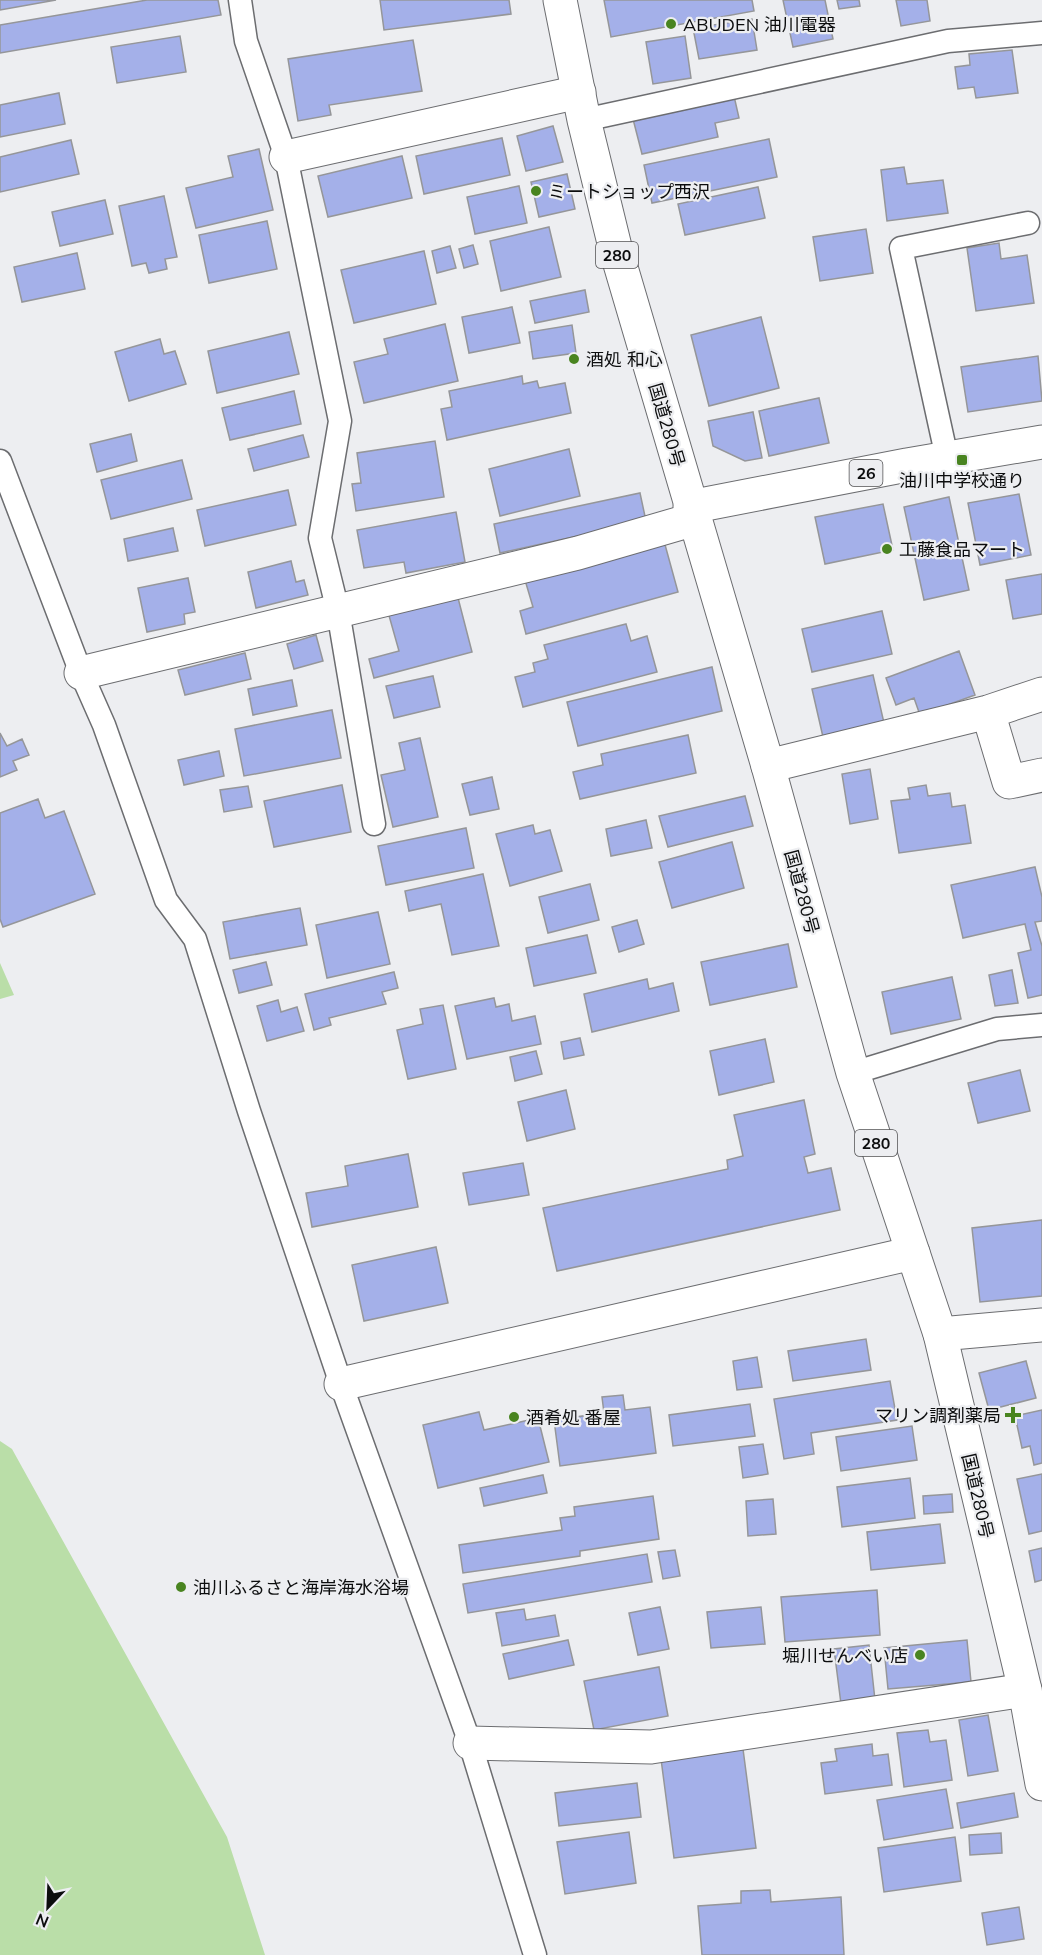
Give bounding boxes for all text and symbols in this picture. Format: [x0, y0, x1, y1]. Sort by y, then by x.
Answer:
place label: ABUDEN 油川電器 [683, 13, 836, 36]
marker: ABUDEN 油川電器 [664, 17, 678, 31]
place label: ミートショップ西沢 [548, 180, 710, 203]
marker: ミートショップ西沢 [529, 184, 543, 198]
road number: 280 [596, 242, 638, 268]
place label: 酒処 和心 [586, 348, 663, 371]
marker: 酒処 和心 [567, 352, 581, 366]
street label: 国道280号 [644, 380, 690, 470]
marker: 油川中学校通り [955, 453, 969, 467]
road number: 26 [850, 460, 882, 486]
place label: 油川中学校通り [899, 469, 1025, 492]
place label: 工藤食品マート [899, 538, 1025, 561]
marker: 工藤食品マート [880, 542, 894, 556]
street label: 国道280号 [780, 847, 824, 937]
road number: 280 [855, 1130, 897, 1156]
place label: マリン調剤薬局 [875, 1404, 1001, 1427]
place label: 酒肴処 番屋 [526, 1406, 621, 1429]
marker: マリン調剤薬局 [1006, 1408, 1020, 1422]
marker: 酒肴処 番屋 [507, 1410, 521, 1424]
street label: 国道280号 [957, 1451, 999, 1541]
place label: 油川ふるさと海岸海水浴場 [193, 1576, 409, 1599]
marker: 油川ふるさと海岸海水浴場 [174, 1580, 188, 1594]
place label: 堀川せんべい店 [782, 1644, 908, 1667]
marker: 堀川せんべい店 [913, 1648, 927, 1662]
north arrow [18, 1877, 78, 1937]
text: N [33, 1909, 52, 1932]

